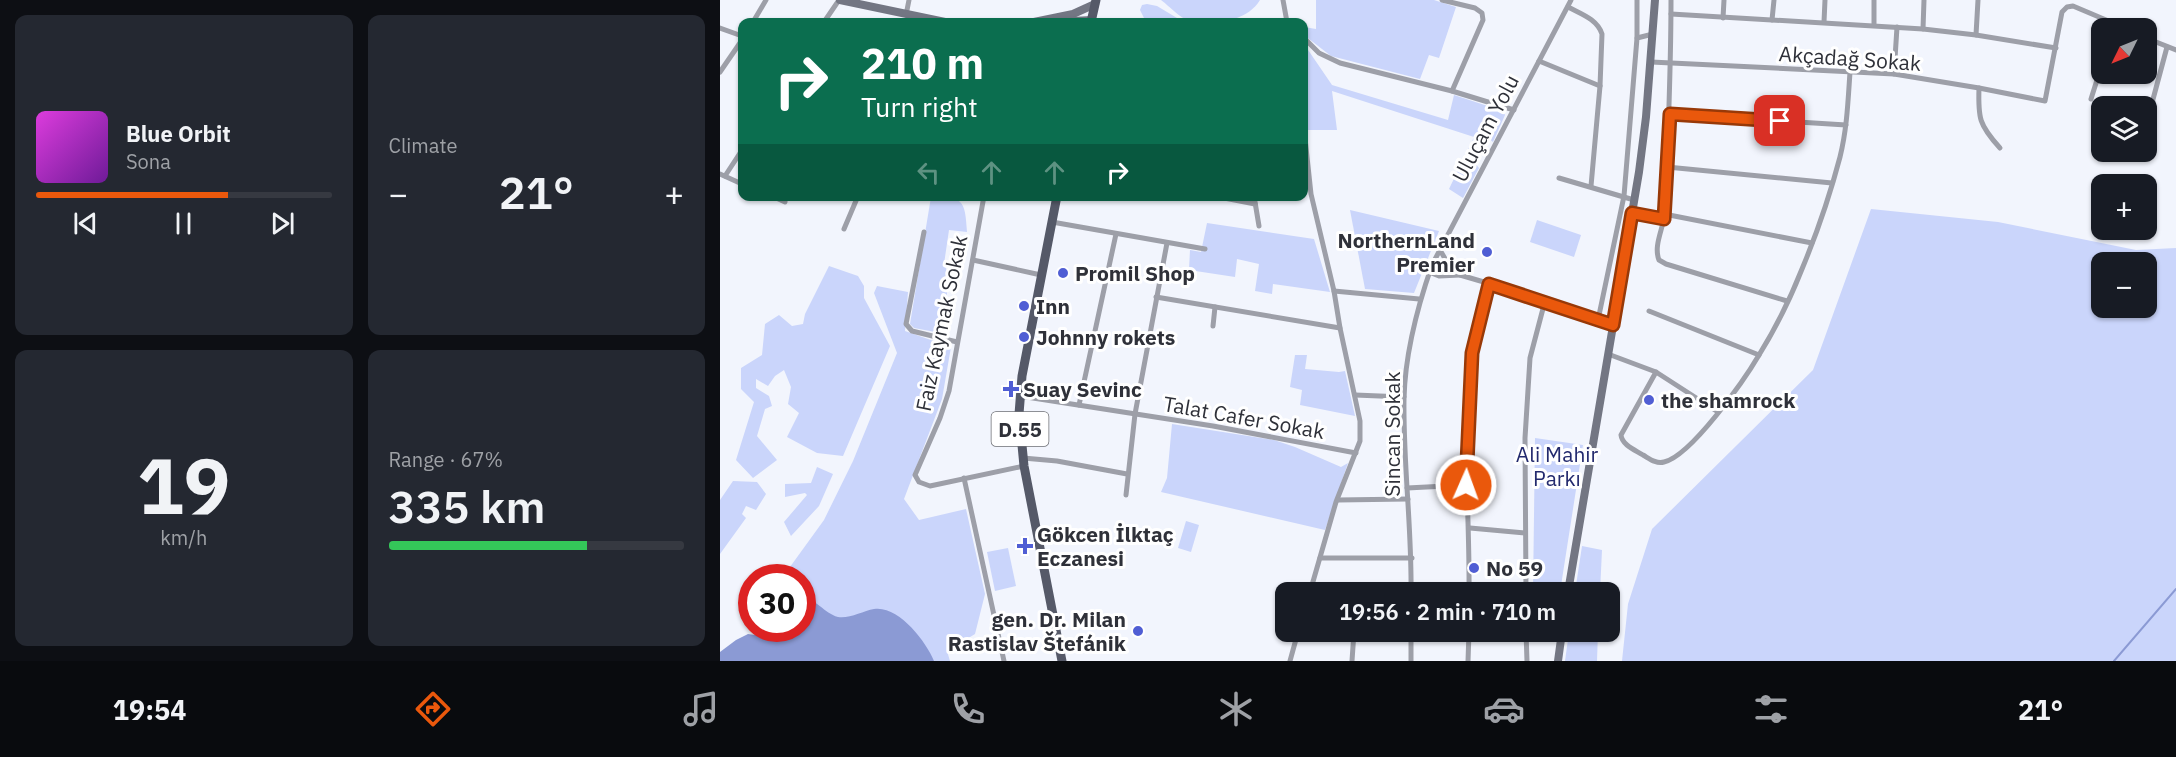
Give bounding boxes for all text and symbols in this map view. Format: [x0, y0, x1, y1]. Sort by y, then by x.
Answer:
north arrow [2091, 18, 2157, 84]
map controls [2091, 18, 2157, 318]
text: 210 m [861, 36, 984, 91]
street label: Akçadağ Sokak [1778, 39, 1922, 77]
icon: right [762, 42, 840, 120]
street label: Uluçam Yolu [1445, 69, 1525, 187]
text: Turn right [861, 89, 978, 124]
pin [1754, 95, 1805, 146]
button: layers [2091, 96, 2157, 162]
icon: arrive [1763, 104, 1796, 137]
text: Blue Orbit [126, 119, 231, 148]
text: Climate [389, 132, 457, 159]
text: Sona [126, 148, 171, 175]
icon: left [912, 156, 945, 189]
icon: ahead [975, 156, 1008, 189]
icon: ahead [1038, 156, 1071, 189]
icon: right [1101, 156, 1134, 189]
text: 21° [499, 163, 574, 221]
text: − [389, 172, 408, 215]
text: + [664, 172, 684, 215]
button: + [2091, 174, 2157, 240]
icon: previous [69, 207, 102, 240]
icon: pause [167, 207, 200, 240]
icon: next [266, 207, 299, 240]
place label: NorthernLand Premier [1338, 226, 1476, 278]
street label: Faiz Kaymak Sokak [909, 232, 973, 414]
marker: NorthernLand Premier [1480, 245, 1494, 259]
button: − [2091, 252, 2157, 318]
place label: Promil Shop [1075, 259, 1195, 287]
marker: Promil Shop [1056, 266, 1070, 280]
place label: Inn [1036, 292, 1070, 320]
marker: Inn [1017, 299, 1031, 313]
place label: Johnny rokets [1036, 323, 1175, 351]
marker: Johnny rokets [1017, 330, 1031, 344]
street label: Sincan Sokak [1378, 371, 1406, 497]
place label: Suay Sevinc [1023, 375, 1142, 403]
marker: Suay Sevinc [1004, 382, 1018, 396]
place label: the shamrock [1661, 386, 1796, 414]
street label: Talat Cafer Sokak [1161, 389, 1327, 445]
marker: the shamrock [1642, 393, 1656, 407]
road number: D.55 [992, 412, 1048, 446]
text: 19 [137, 434, 231, 535]
park label: Ali Mahir Parkı [1516, 440, 1599, 492]
text: Range · 67% [389, 446, 503, 473]
position arrow [1434, 453, 1498, 517]
text: 335 km [389, 477, 545, 535]
place label: Gökcen İlktaç Eczanesi [1037, 520, 1174, 572]
text: km/h [160, 524, 207, 551]
marker: Gökcen İlktaç Eczanesi [1018, 539, 1032, 553]
place label: No 59 [1486, 554, 1543, 582]
marker: No 59 [1467, 561, 1481, 575]
speed limit sign: 30 [738, 564, 816, 642]
text: 19:56 · 2 min · 710 m [1339, 597, 1556, 626]
place label: gen. Dr. Milan Rastislav Štefánik [948, 605, 1127, 657]
marker: gen. Dr. Milan Rastislav Štefánik [1131, 624, 1145, 638]
icon: directions [412, 688, 454, 730]
icon: music [680, 688, 722, 730]
icon: phone [947, 688, 989, 730]
icon: climate [1215, 688, 1257, 730]
icon: car [1483, 688, 1525, 730]
icon: filters [1750, 688, 1792, 730]
text: 19:54 [113, 692, 187, 727]
text: 21° [2018, 692, 2063, 727]

